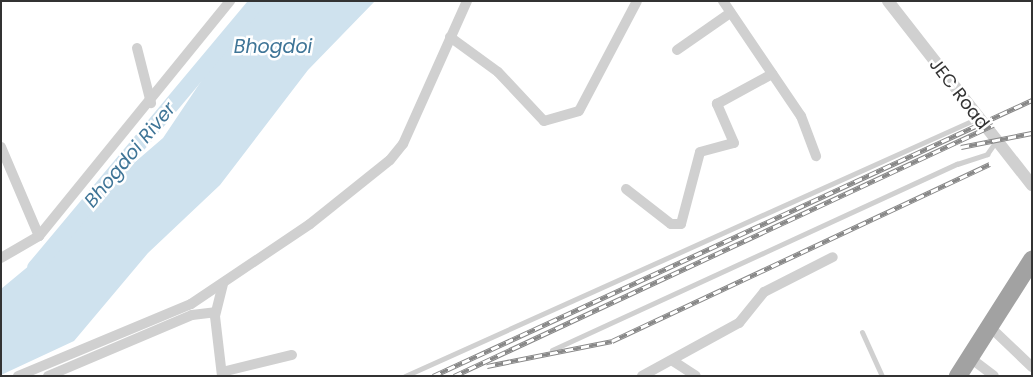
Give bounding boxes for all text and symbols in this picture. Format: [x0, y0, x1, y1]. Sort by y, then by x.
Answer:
water label: Bhogdoi [234, 36, 312, 58]
street label: JEC Road [925, 54, 993, 134]
water label: Bhogdoi River [80, 98, 180, 212]

